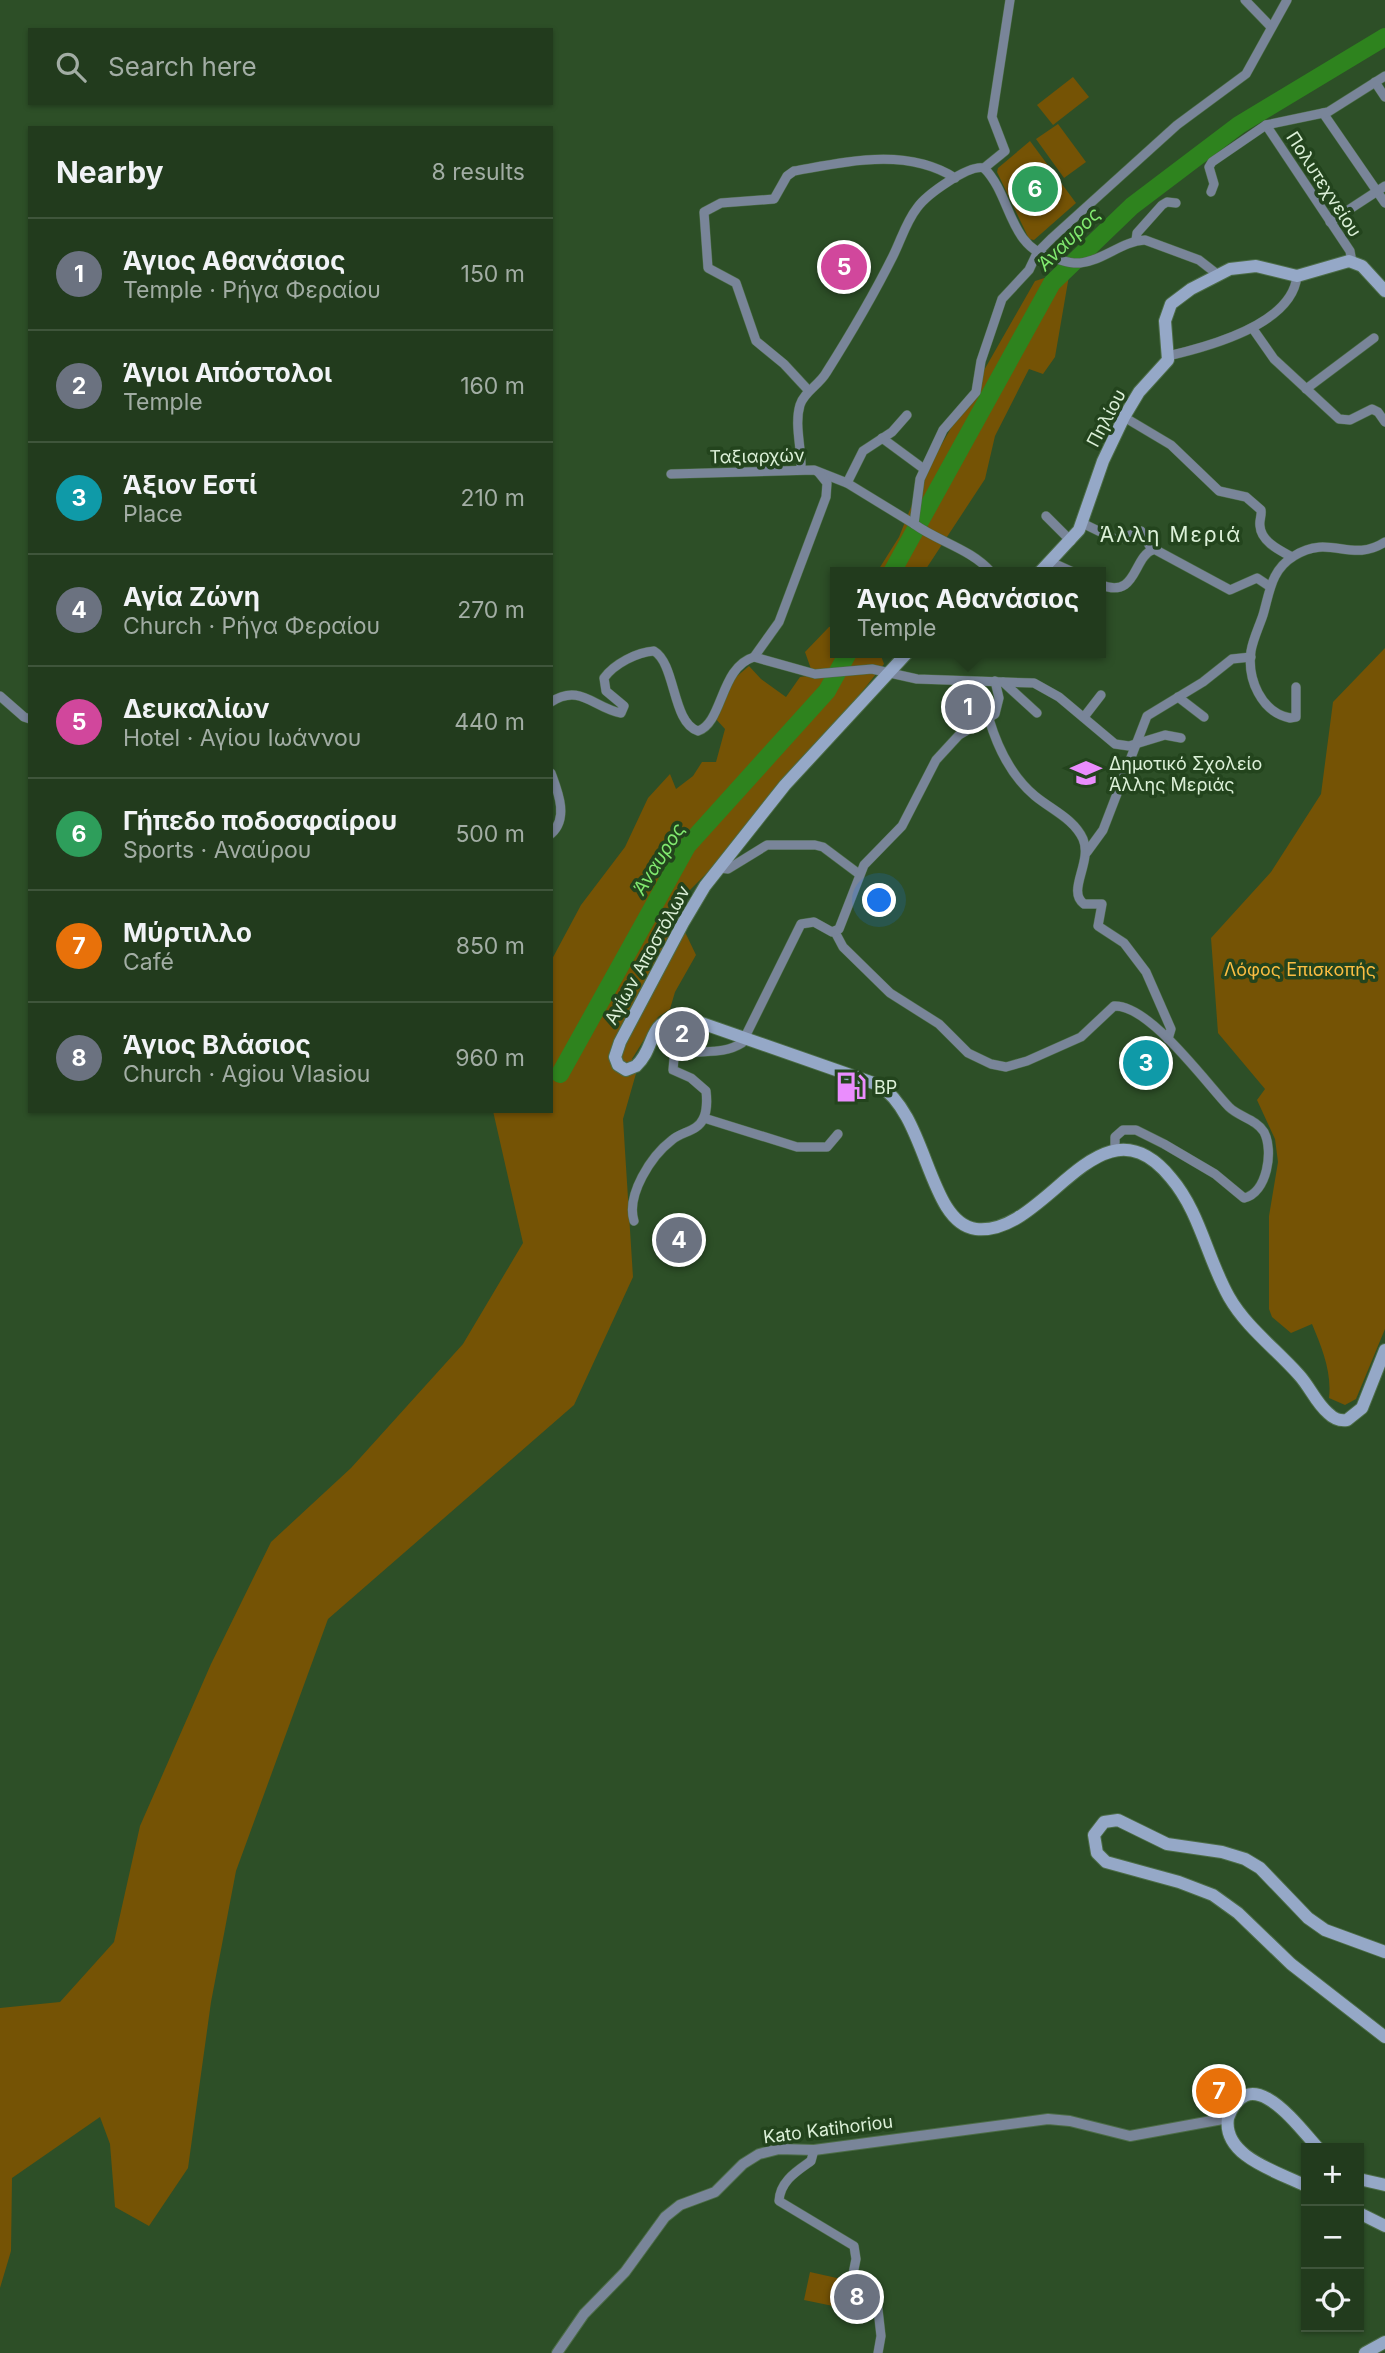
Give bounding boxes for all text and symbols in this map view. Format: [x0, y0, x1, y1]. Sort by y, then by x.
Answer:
search box [28, 28, 553, 105]
icon: search [52, 48, 90, 86]
text: Search here [108, 51, 257, 82]
street label: Πολυτεχνείου [1282, 127, 1366, 241]
text: Nearby [56, 154, 164, 190]
text: 8 results [432, 158, 525, 186]
pin: 6 [1012, 163, 1058, 215]
water label: Άναυρος [1032, 202, 1106, 276]
pin: 5 [821, 241, 867, 293]
text: Άγιος Αθανάσιος [123, 245, 346, 276]
text: 1 [74, 260, 84, 288]
text: 150 m [461, 260, 525, 288]
text: Temple · Ρήγα Φεραίου [123, 276, 381, 304]
text: Άγιοι Απόστολοι [123, 357, 332, 388]
text: 2 [72, 372, 86, 400]
text: 160 m [460, 372, 525, 400]
street label: Πηλίου [1082, 386, 1130, 450]
text: Temple [123, 388, 203, 416]
street label: Ταξιαρχών [709, 445, 805, 467]
text: Άξιον Εστί [123, 469, 257, 500]
text: 3 [72, 484, 86, 512]
text: 210 m [460, 484, 525, 512]
text: Place [123, 500, 183, 528]
district label: Άλλη Μεριά [1100, 522, 1242, 547]
popup [830, 567, 1106, 658]
text: Αγία Ζώνη [123, 581, 260, 612]
text: Άγιος Αθανάσιος [857, 583, 1079, 614]
text: 4 [71, 596, 87, 624]
text: 270 m [457, 596, 525, 624]
text: Church · Ρήγα Φεραίου [123, 612, 380, 640]
text: Temple [857, 614, 936, 642]
pin: 1 [945, 681, 991, 733]
text: Δευκαλίων [123, 693, 269, 724]
text: 5 [72, 708, 86, 736]
text: 440 m [454, 708, 525, 736]
text: Hotel · Αγίου Ιωάννου [123, 724, 361, 752]
place label: Δημοτικό Σχολείο Άλλης Μεριάς [1109, 753, 1262, 795]
school or university icon: Δημοτικό Σχολείο Άλλης Μεριάς [1069, 756, 1103, 790]
text: Γήπεδο ποδοσφαίρου [123, 805, 397, 836]
water label: Άναυρος [627, 819, 690, 900]
text: 6 [72, 820, 86, 848]
text: 500 m [455, 820, 525, 848]
text: Sports · Αναύρου [123, 836, 311, 864]
street label: Αγίων Αποστόλων [600, 881, 694, 1028]
your location [862, 883, 896, 917]
text: Μύρτιλλο [123, 917, 252, 948]
text: 7 [72, 932, 86, 960]
text: 850 m [456, 932, 525, 960]
text: Café [123, 948, 174, 976]
park label: Λόφος Επισκοπής [1224, 959, 1376, 980]
pin: 2 [659, 1008, 705, 1060]
text: Άγιος Βλάσιος [123, 1029, 311, 1060]
pin: 3 [1123, 1037, 1169, 1089]
text: 8 [72, 1044, 86, 1072]
text: 960 m [455, 1044, 525, 1072]
text: Church · Agiou Vlasiou [123, 1060, 370, 1088]
fuel station icon: BP [834, 1070, 868, 1104]
place label: BP [874, 1077, 897, 1098]
pin: 4 [656, 1214, 702, 1266]
pin: 7 [1196, 2065, 1242, 2117]
street label: Kato Katihoriou [762, 2111, 894, 2147]
map controls [1301, 2143, 1364, 2332]
button: + [1301, 2143, 1364, 2206]
button: − [1301, 2206, 1364, 2269]
button: locate [1301, 2269, 1364, 2332]
pin: 8 [834, 2271, 880, 2323]

